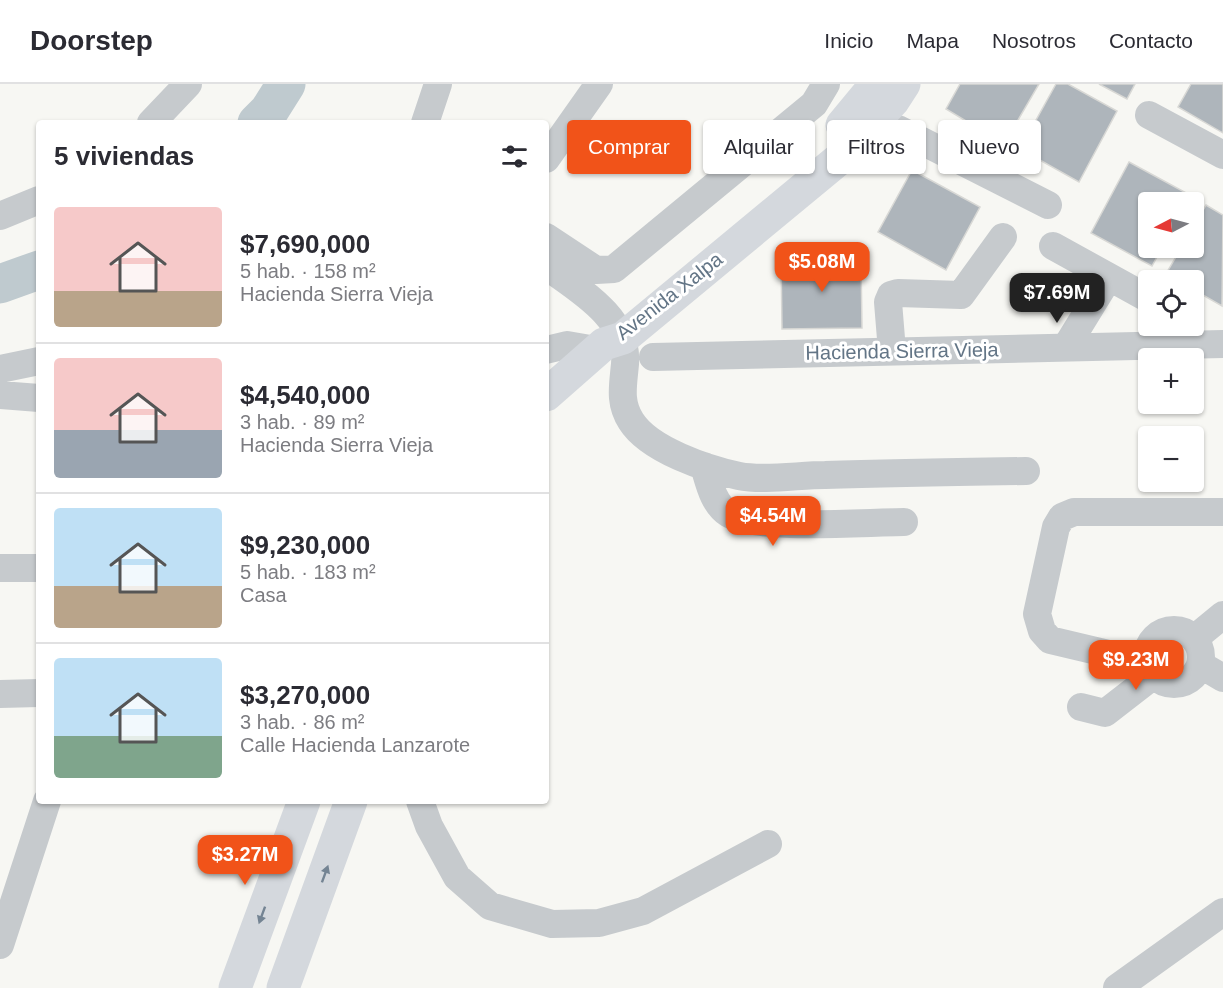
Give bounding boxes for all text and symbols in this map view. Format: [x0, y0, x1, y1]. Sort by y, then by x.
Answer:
text: Doorstep [30, 25, 153, 56]
text: Inicio [824, 29, 873, 52]
text: Mapa [906, 29, 959, 52]
text: Nosotros [992, 29, 1076, 52]
text: Contacto [1109, 29, 1193, 52]
chip: Comprar [567, 120, 691, 174]
chip: Alquilar [703, 120, 815, 174]
chip: Filtros [827, 120, 926, 174]
chip: Nuevo [938, 120, 1041, 174]
icon: filters [498, 140, 531, 173]
text: 5 viviendas [54, 141, 194, 171]
north arrow [1138, 192, 1204, 258]
map controls [1138, 192, 1204, 492]
text: $7,690,000 [240, 229, 370, 259]
icon: home [102, 231, 174, 303]
pin: $5.08M [773, 242, 871, 293]
street label: Avenida Xalpa [612, 247, 727, 344]
text: $5.08M [789, 250, 855, 272]
text: 5 hab. · 158 m² [240, 260, 376, 282]
button: locate [1138, 270, 1204, 336]
pin: $7.69M [1008, 273, 1106, 324]
text: $7.69M [1024, 281, 1090, 303]
text: Hacienda Sierra Vieja [240, 283, 433, 305]
street label: Hacienda Sierra Vieja [805, 338, 1000, 364]
button: + [1138, 348, 1204, 414]
text: $4,540,000 [240, 380, 370, 410]
icon: home [102, 382, 174, 454]
text: 3 hab. · 89 m² [240, 411, 365, 433]
button: − [1138, 426, 1204, 492]
text: Hacienda Sierra Vieja [240, 434, 433, 456]
pin: $4.54M [724, 496, 822, 547]
text: $4.54M [740, 504, 806, 526]
text: $9,230,000 [240, 530, 370, 560]
icon: home [102, 532, 174, 604]
text: 5 hab. · 183 m² [240, 561, 376, 583]
text: Casa [240, 584, 287, 606]
pin: $9.23M [1087, 640, 1185, 691]
text: $9.23M [1103, 648, 1169, 670]
text: $3,270,000 [240, 680, 370, 710]
icon: home [102, 682, 174, 754]
text: 3 hab. · 86 m² [240, 711, 365, 733]
text: Calle Hacienda Lanzarote [240, 734, 470, 756]
pin: $3.27M [196, 835, 294, 886]
text: $3.27M [212, 843, 278, 865]
one-way arrow [320, 865, 330, 883]
one-way arrow [256, 906, 266, 924]

